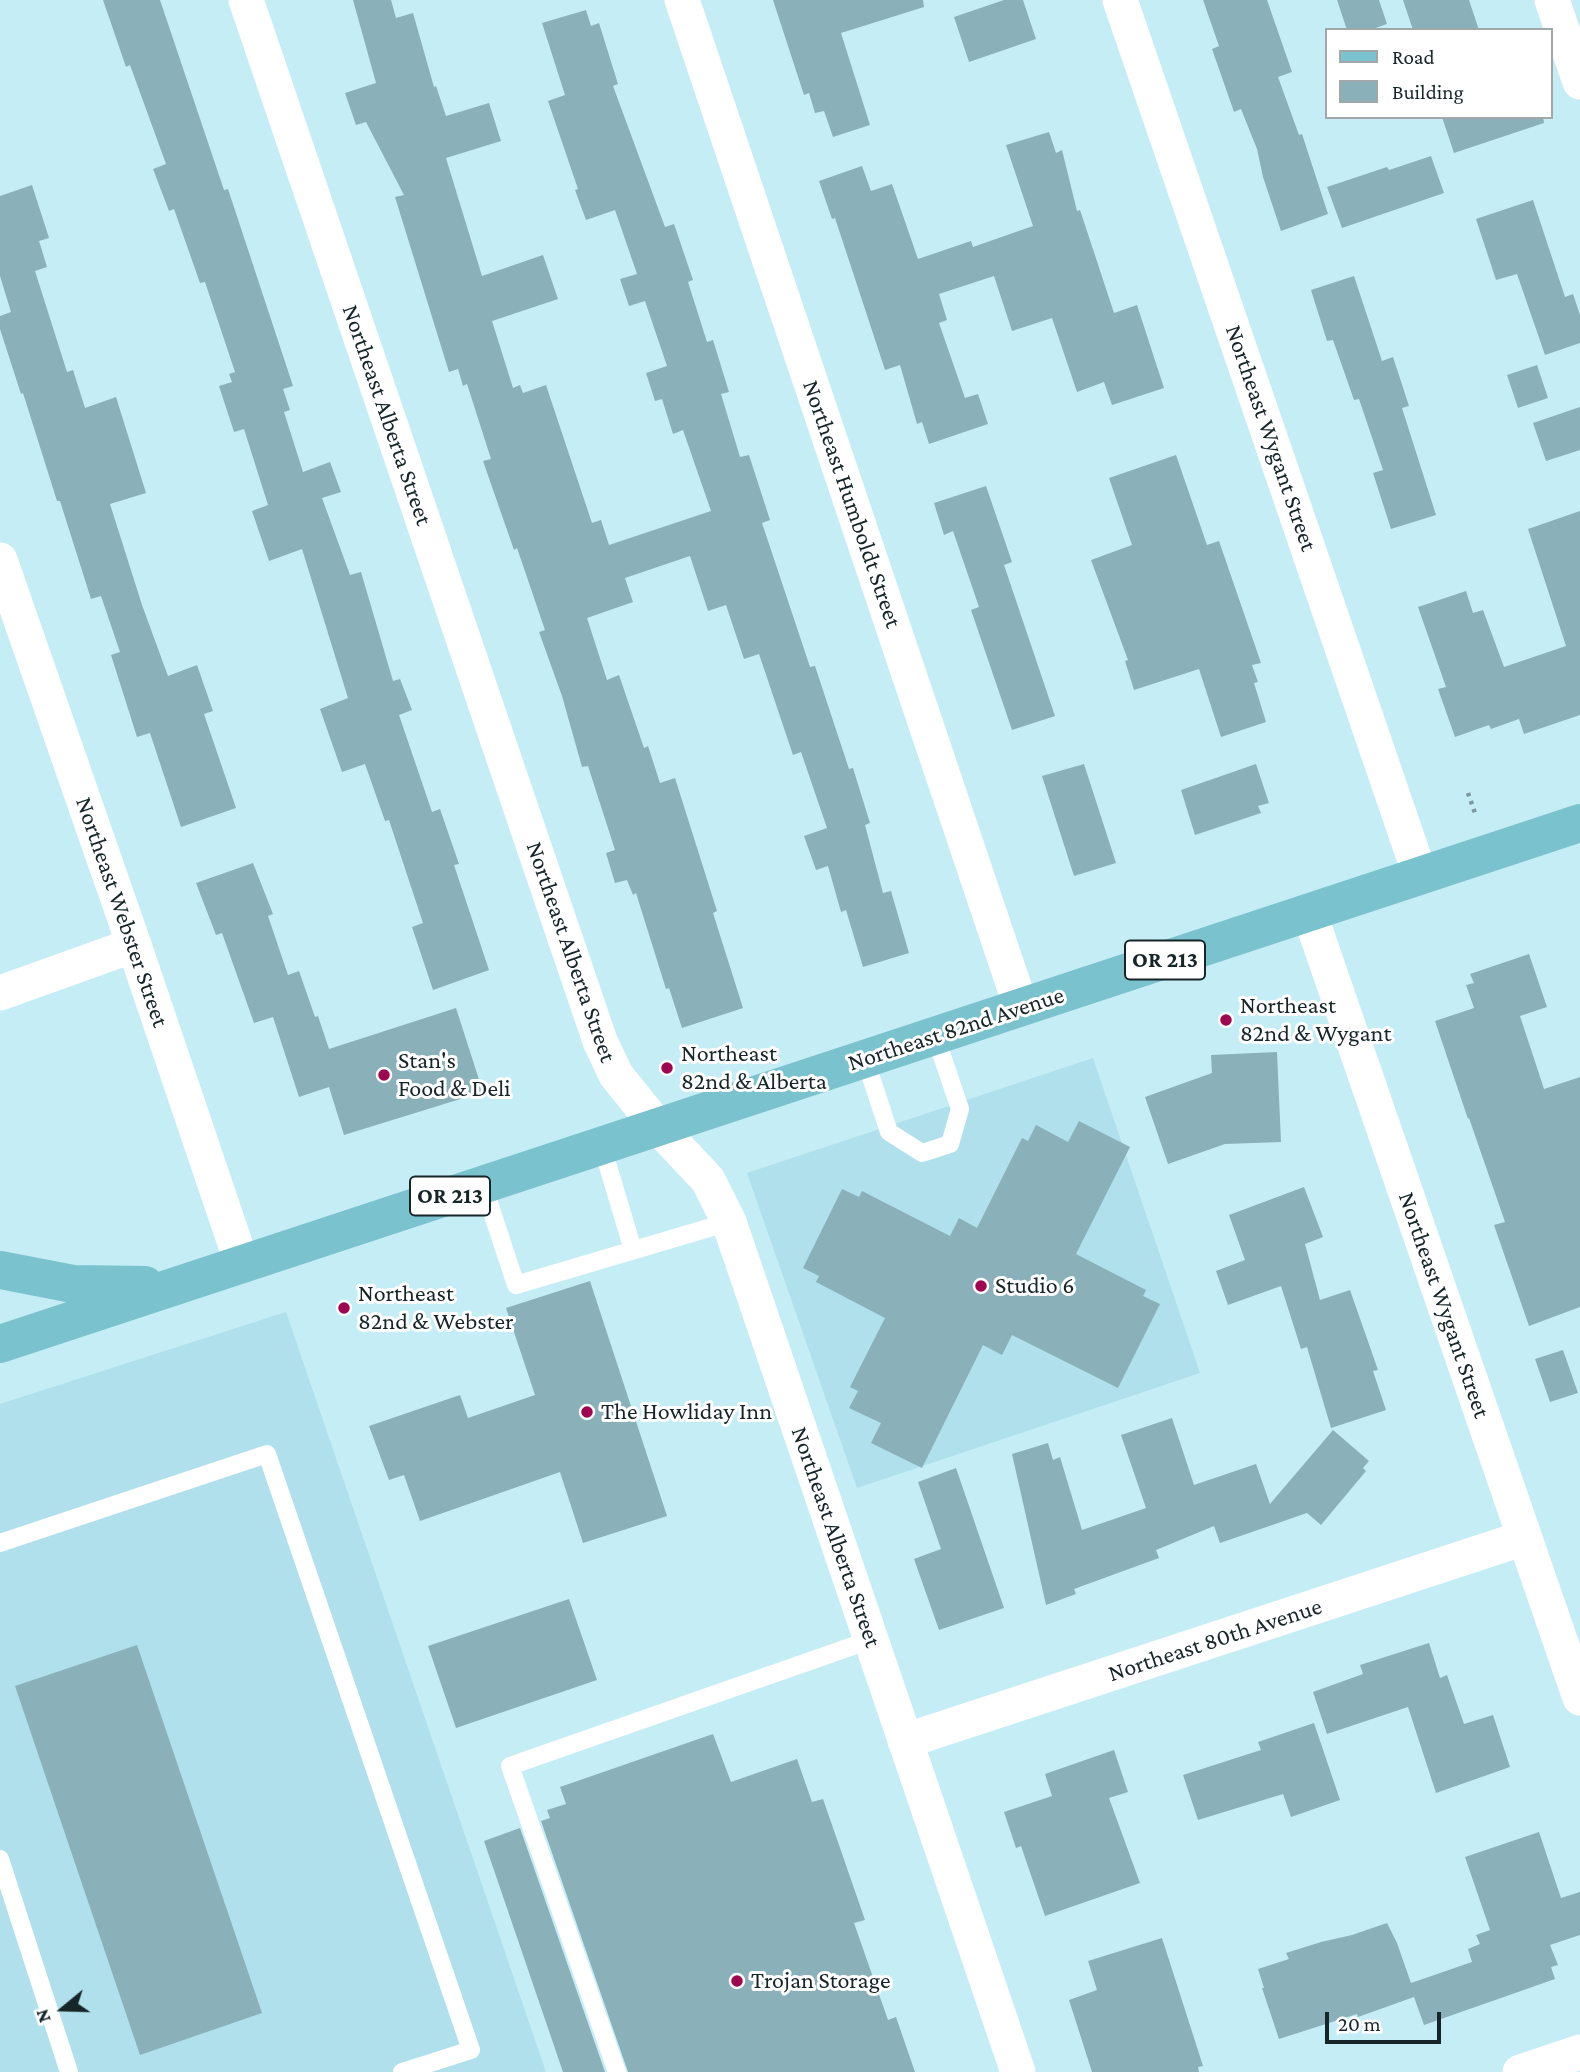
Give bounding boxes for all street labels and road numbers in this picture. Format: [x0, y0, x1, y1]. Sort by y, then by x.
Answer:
street label: Northeast Alberta Street [336, 301, 438, 529]
street label: Northeast Wygant Street [1219, 321, 1323, 555]
street label: Northeast Humboldt Street [796, 376, 908, 632]
street label: Northeast Webster Street [69, 793, 175, 1031]
street label: Northeast Alberta Street [520, 838, 622, 1066]
road number: OR 213 [1125, 940, 1205, 979]
street label: Northeast 82nd Avenue [844, 980, 1068, 1078]
road number: OR 213 [410, 1176, 490, 1216]
street label: Northeast Wygant Street [1392, 1188, 1496, 1422]
street label: Northeast Alberta Street [785, 1423, 887, 1651]
street label: Northeast 80th Avenue [1105, 1592, 1325, 1688]

